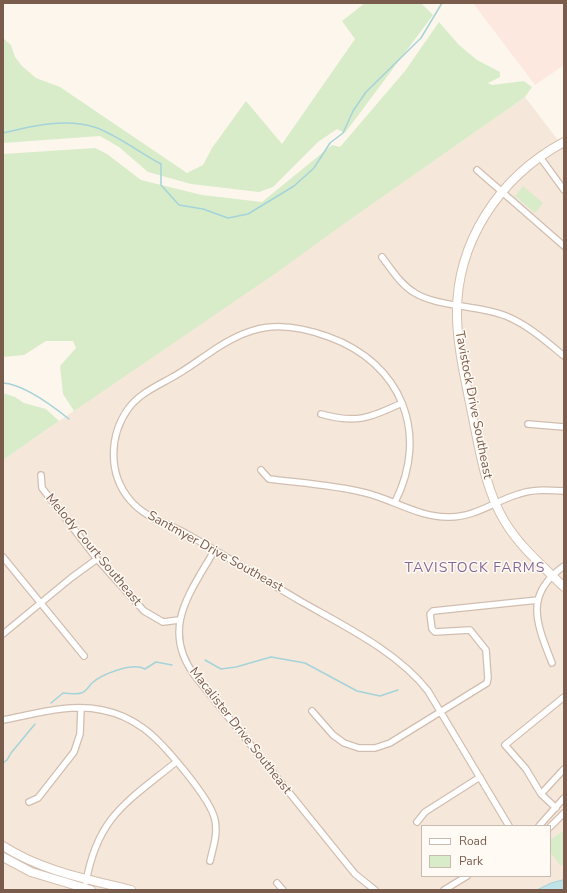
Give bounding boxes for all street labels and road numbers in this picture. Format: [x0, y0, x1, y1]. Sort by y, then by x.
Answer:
street label: Tavistock Drive Southeast [451, 330, 495, 480]
street label: Melody Court Southeast [42, 491, 144, 609]
street label: Santmyer Drive Southeast [145, 508, 285, 596]
street label: Macalister Drive Southeast [186, 665, 294, 797]

